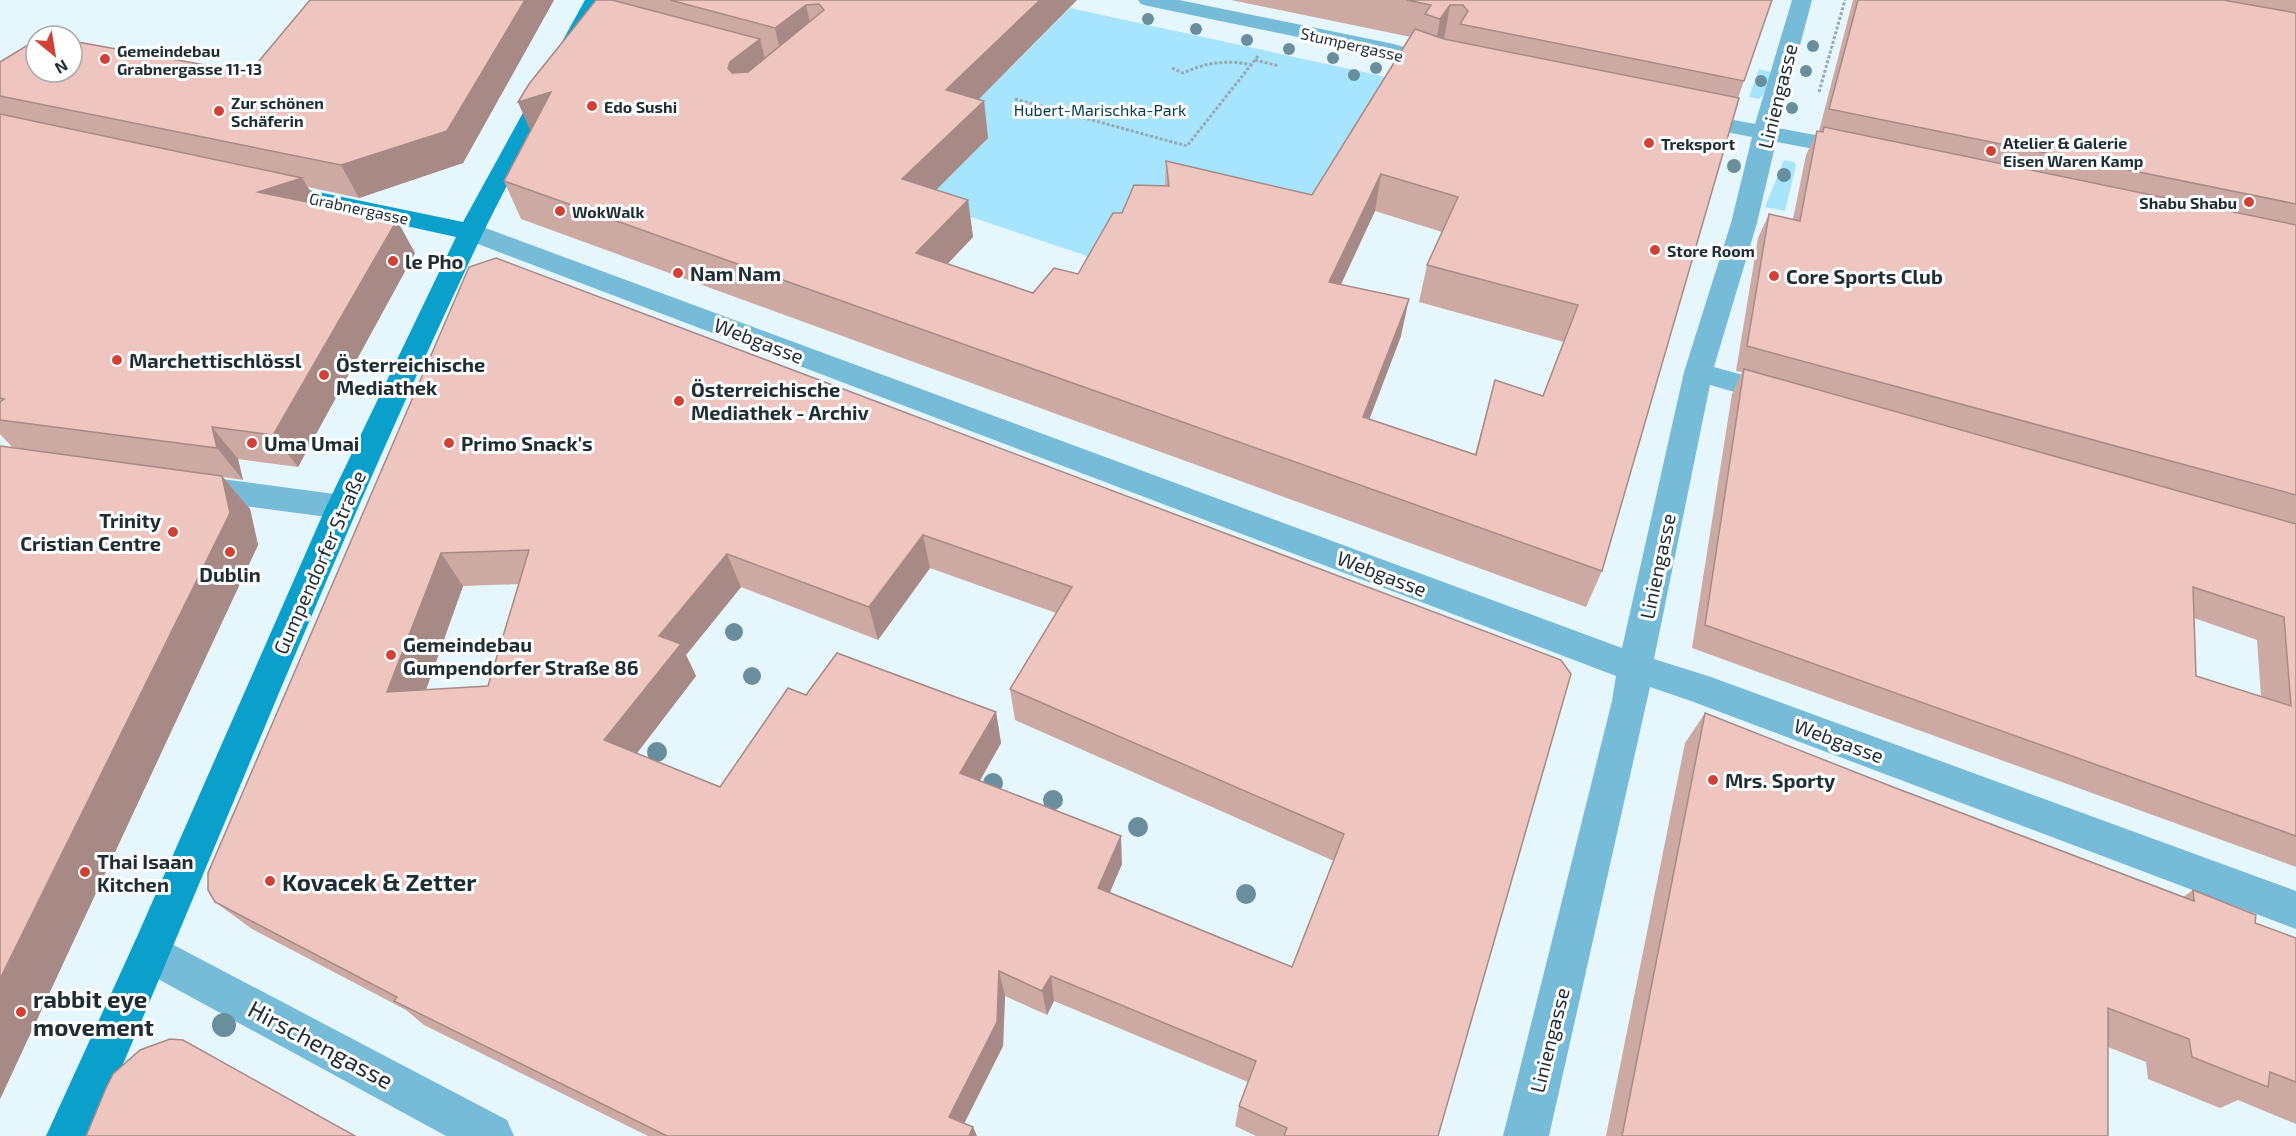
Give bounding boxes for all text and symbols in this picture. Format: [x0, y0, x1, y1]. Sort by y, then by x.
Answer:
street label: Stumpergasse [1299, 23, 1405, 65]
north arrow [24, 24, 84, 84]
place label: Gemeindebau Grabnergasse 11-13 [117, 41, 262, 78]
street label: Liniengasse [1752, 41, 1802, 151]
marker: Gemeindebau Grabnergasse 11-13 [98, 52, 112, 66]
text: N [52, 56, 72, 79]
place label: Zur schönen Schäferin [231, 93, 324, 130]
place label: Edo Sushi [604, 97, 677, 116]
marker: Edo Sushi [585, 99, 599, 113]
park label: Hubert-Marischka-Park [1014, 100, 1186, 119]
marker: Zur schönen Schäferin [212, 104, 226, 118]
place label: Atelier & Galerie Eisen Waren Kamp [2003, 133, 2143, 170]
place label: Treksport [1661, 134, 1735, 153]
marker: Treksport [1642, 136, 1656, 150]
marker: Atelier & Galerie Eisen Waren Kamp [1984, 144, 1998, 158]
street label: Grabnergasse [308, 188, 410, 228]
place label: Shabu Shabu [2139, 193, 2237, 212]
marker: Shabu Shabu [2242, 195, 2256, 209]
place label: WokWalk [572, 202, 645, 221]
marker: WokWalk [553, 204, 567, 218]
place label: Store Room [1667, 241, 1755, 260]
marker: Store Room [1648, 243, 1662, 257]
place label: le Pho [405, 249, 463, 273]
marker: le Pho [386, 254, 400, 268]
place label: Nam Nam [690, 261, 781, 285]
place label: Core Sports Club [1786, 264, 1943, 288]
marker: Nam Nam [671, 266, 685, 280]
marker: Core Sports Club [1767, 269, 1781, 283]
street label: Webgasse [711, 312, 807, 368]
place label: Marchettischlössl [129, 348, 302, 372]
place label: Österreichische Mediathek [336, 352, 485, 399]
marker: Marchettischlössl [110, 353, 124, 367]
marker: Österreichische Mediathek [317, 368, 331, 382]
place label: Österreichische Mediathek - Archiv [691, 377, 870, 424]
marker: Österreichische Mediathek - Archiv [672, 394, 686, 408]
place label: Uma Umai [264, 431, 359, 455]
place label: Primo Snack's [461, 431, 593, 455]
marker: Uma Umai [245, 436, 259, 450]
marker: Primo Snack's [442, 436, 456, 450]
street label: Gumpendorfer Straße [268, 466, 370, 658]
place label: Trinity Cristian Centre [20, 508, 162, 555]
street label: Liniengasse [1634, 511, 1680, 621]
marker: Trinity Cristian Centre [166, 525, 180, 539]
marker: Dublin [223, 545, 237, 559]
street label: Webgasse [1334, 545, 1430, 601]
place label: Dublin [199, 562, 261, 586]
place label: Gemeindebau Gumpendorfer Straße 86 [403, 632, 638, 679]
marker: Gemeindebau Gumpendorfer Straße 86 [384, 648, 398, 662]
street label: Webgasse [1791, 713, 1887, 767]
place label: Mrs. Sporty [1725, 768, 1836, 793]
marker: Mrs. Sporty [1706, 773, 1720, 787]
place label: Thai Isaan Kitchen [97, 849, 194, 896]
marker: Thai Isaan Kitchen [78, 865, 92, 879]
place label: Kovacek & Zetter [282, 867, 477, 896]
marker: Kovacek & Zetter [263, 874, 277, 888]
place label: rabbit eye movement [33, 984, 154, 1041]
street label: Liniengasse [1524, 985, 1574, 1095]
street label: Hirschengasse [244, 994, 398, 1094]
marker: rabbit eye movement [14, 1005, 28, 1019]

